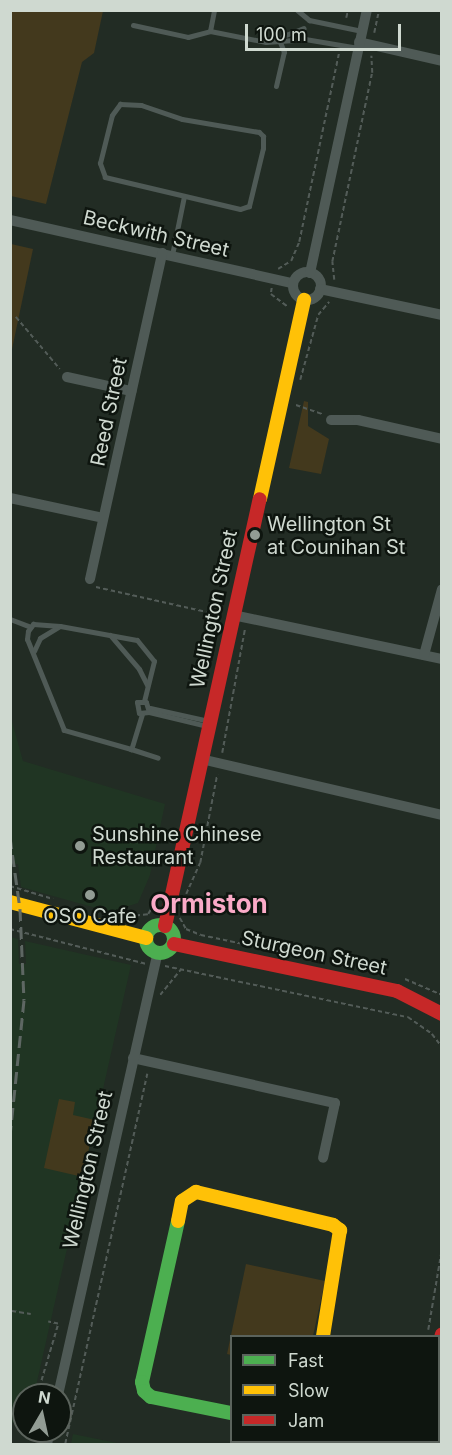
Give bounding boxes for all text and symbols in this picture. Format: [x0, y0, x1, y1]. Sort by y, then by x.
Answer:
scale bar [248, 12, 404, 50]
text: 100 m [256, 24, 307, 45]
street label: Beckwith Street [81, 206, 231, 262]
street label: Reed Street [86, 356, 132, 468]
place label: Wellington St at Counihan St [267, 512, 405, 559]
street label: Wellington Street [186, 528, 242, 690]
marker: Wellington St at Counihan St [248, 528, 262, 542]
place label: Sunshine Chinese Restaurant [92, 822, 262, 869]
marker: Sunshine Chinese Restaurant [73, 839, 87, 853]
marker: OSO Cafe [83, 888, 97, 902]
district label: Ormiston [150, 888, 268, 920]
place label: OSO Cafe [43, 904, 137, 928]
street label: Sturgeon Street [239, 926, 389, 980]
street label: Wellington Street [58, 1089, 118, 1251]
legend [230, 1335, 440, 1443]
text: Fast [288, 1350, 324, 1371]
text: Slow [288, 1380, 329, 1401]
north arrow [12, 1383, 72, 1443]
text: N [37, 1386, 52, 1408]
text: Jam [288, 1410, 324, 1431]

